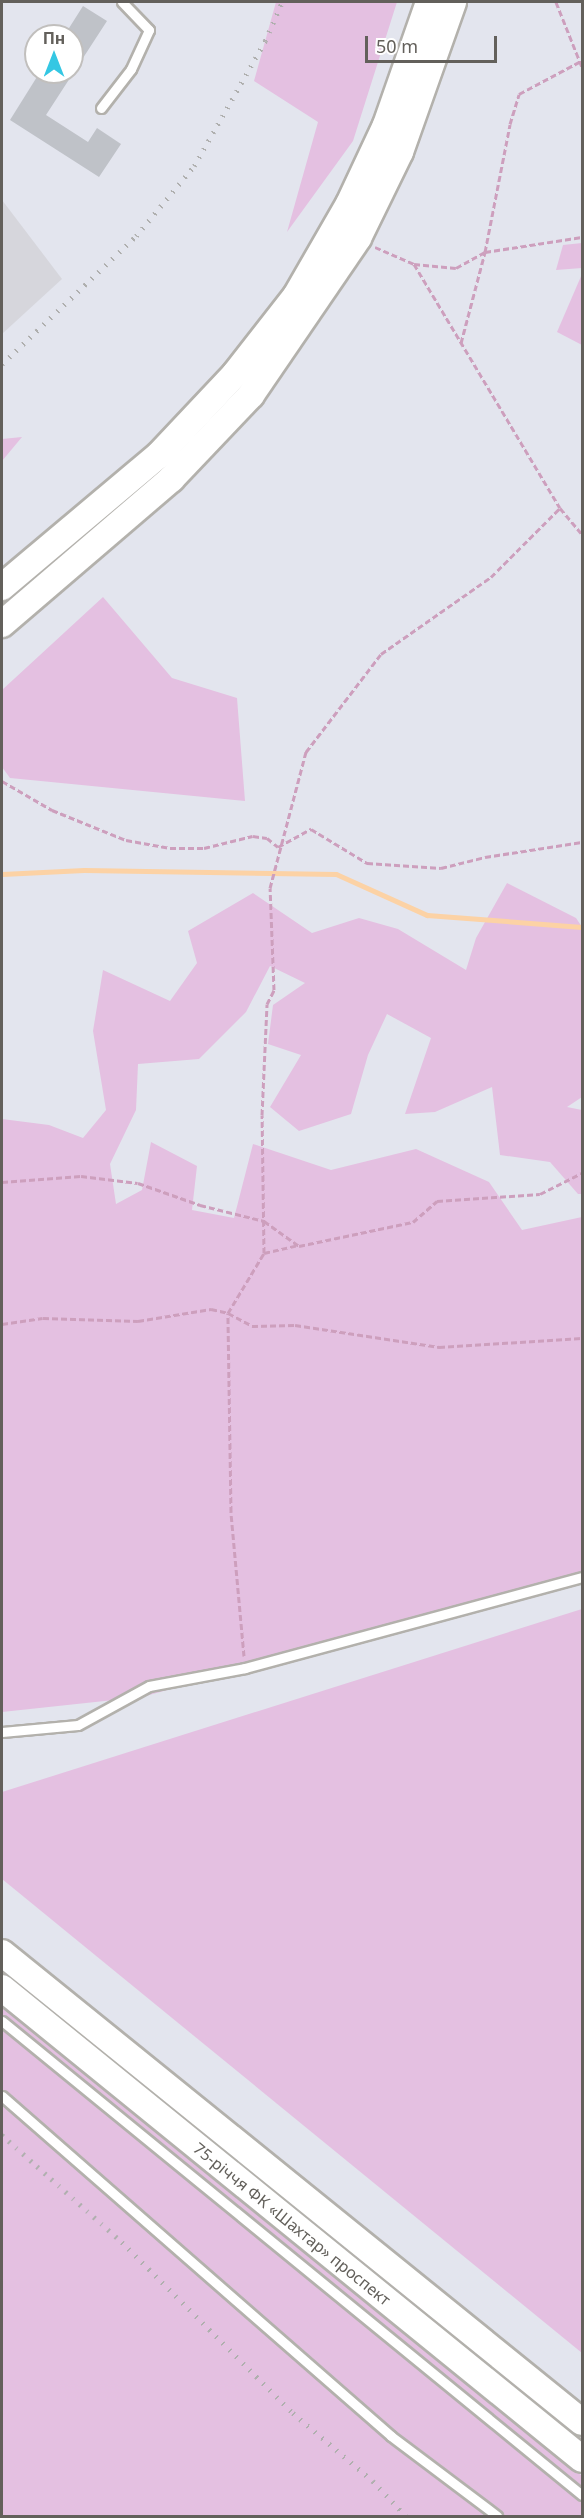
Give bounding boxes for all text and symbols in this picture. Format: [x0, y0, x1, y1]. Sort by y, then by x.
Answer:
north arrow [24, 24, 84, 84]
scale bar [368, 24, 500, 62]
text: Пн [43, 27, 65, 49]
text: 50 m [376, 34, 418, 58]
street label: 75-річчя ФК «Шахтар» проспект [190, 2139, 394, 2309]

